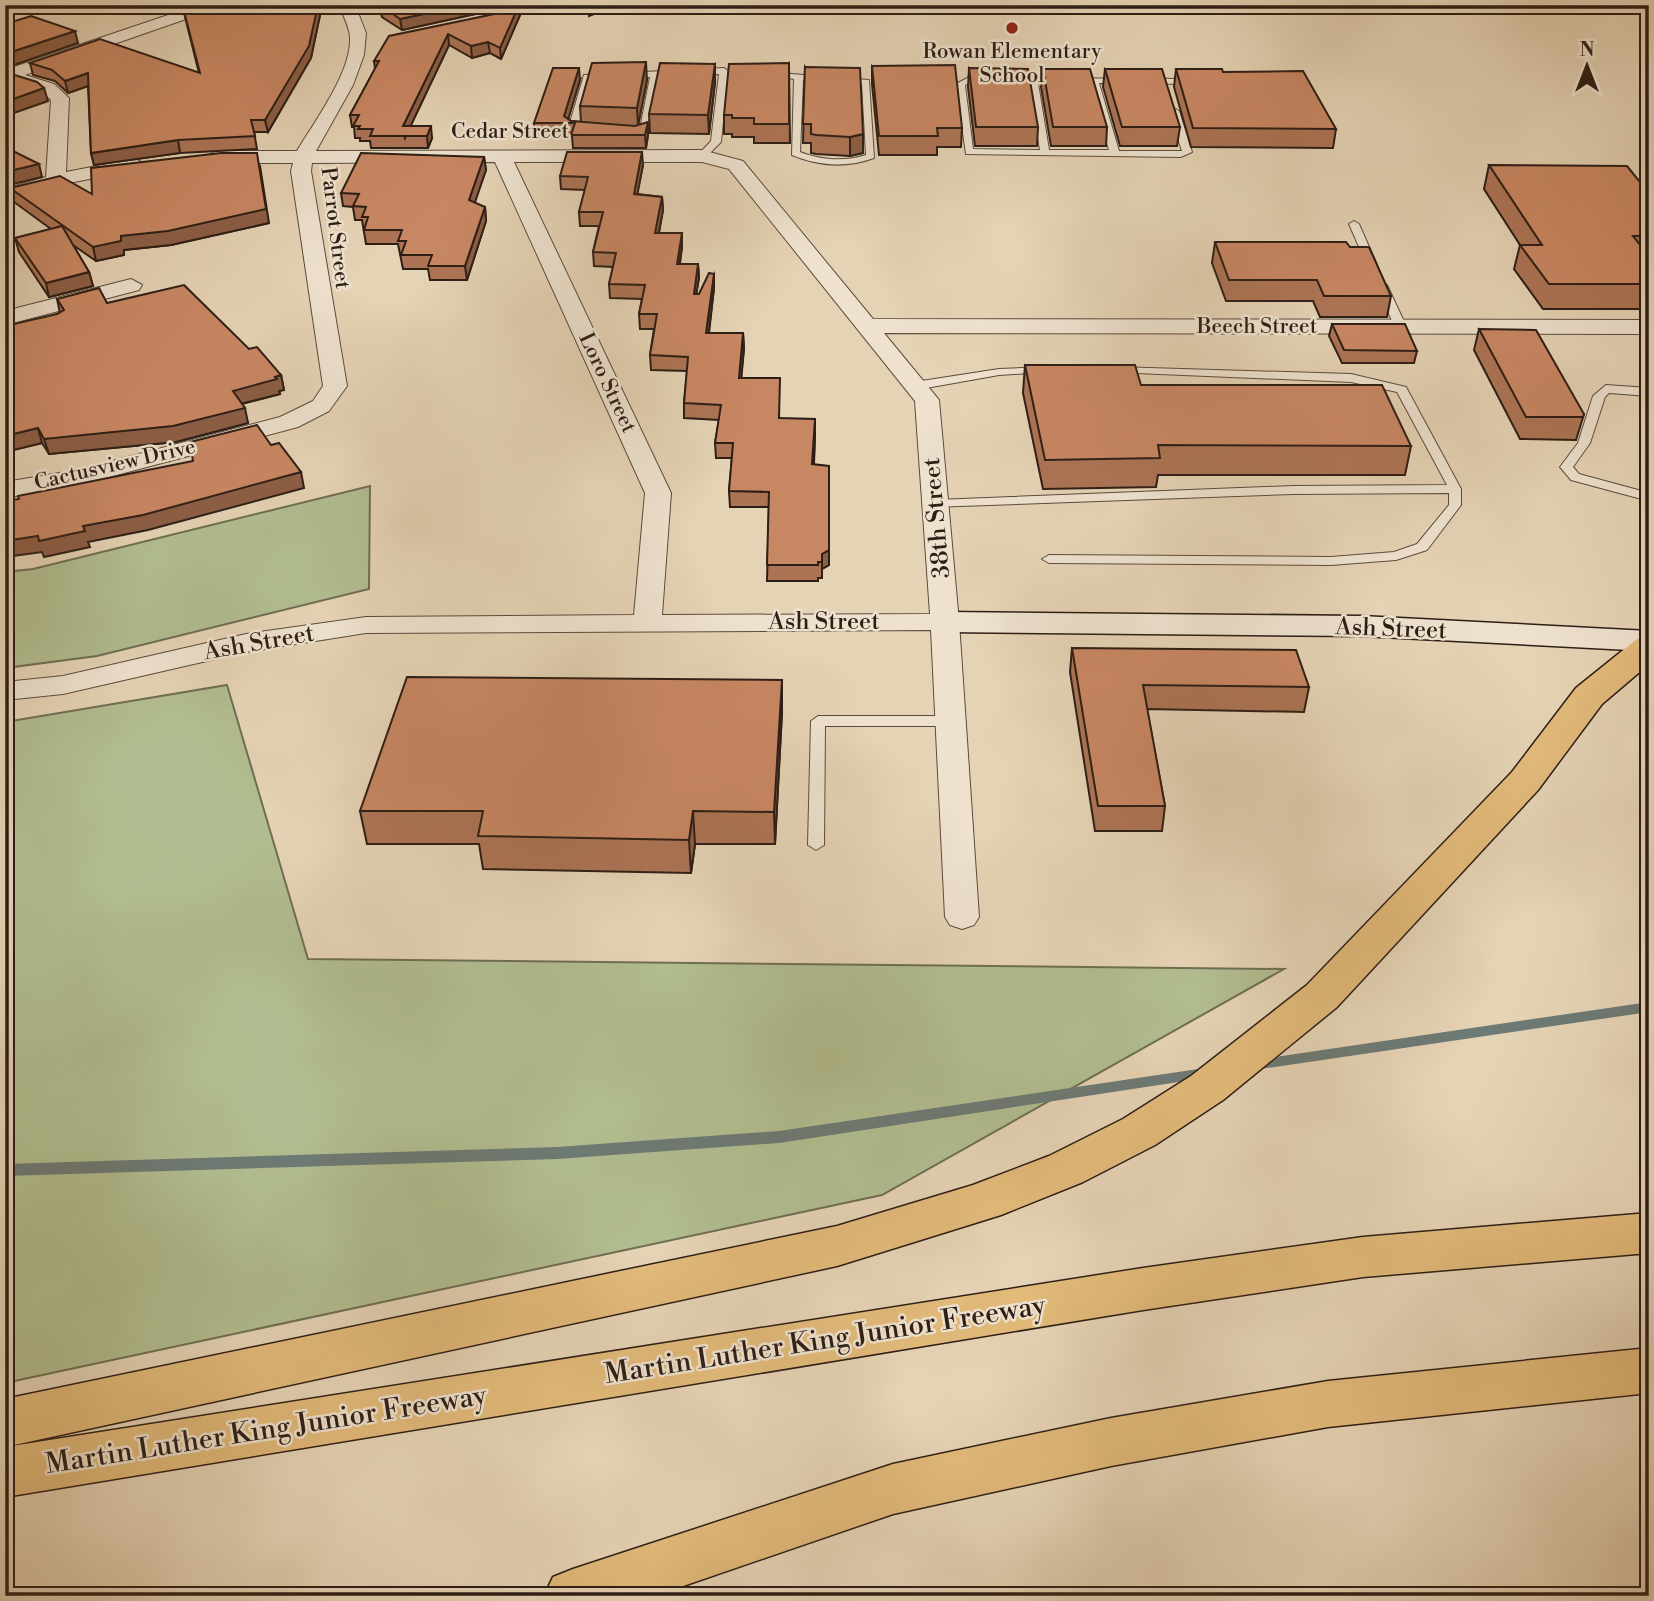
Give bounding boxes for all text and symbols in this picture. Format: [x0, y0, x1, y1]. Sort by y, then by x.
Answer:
marker: Rowan Elementary School [1004, 20, 1020, 36]
north arrow [1552, 32, 1622, 102]
text: N [1579, 38, 1595, 62]
place label: Rowan Elementary School [922, 39, 1102, 89]
street label: Cedar Street [451, 119, 570, 145]
street label: Parrot Street [315, 166, 355, 291]
street label: Beech Street [1196, 314, 1318, 340]
street label: Loro Street [572, 329, 642, 438]
street label: Cactusview Drive [32, 434, 198, 496]
street label: 38th Street [917, 456, 957, 580]
street label: Ash Street [767, 607, 880, 637]
street label: Ash Street [1334, 612, 1448, 646]
street label: Ash Street [201, 618, 317, 668]
street label: Martin Luther King Junior Freeway [602, 1288, 1048, 1392]
street label: Martin Luther King Junior Freeway [43, 1378, 489, 1482]

